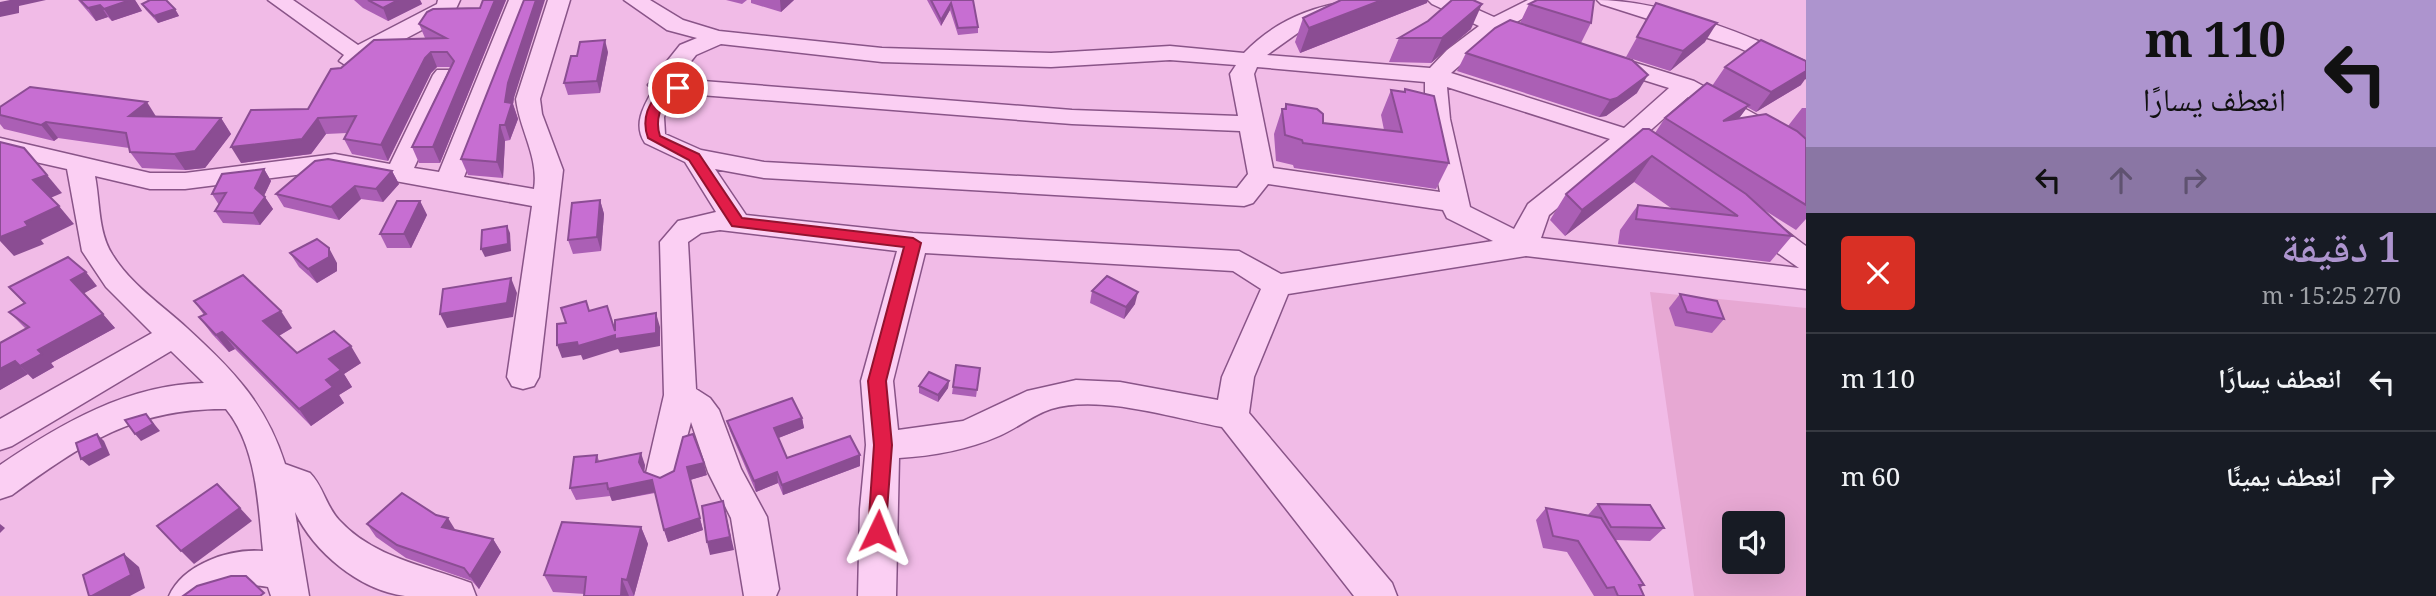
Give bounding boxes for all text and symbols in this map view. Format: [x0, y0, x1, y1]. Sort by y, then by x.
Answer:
text: 110 m [2145, 5, 2286, 88]
icon: left [2310, 28, 2401, 119]
pin [648, 58, 708, 118]
icon: arrive [659, 69, 697, 107]
text: انعطف يسارًا [2143, 77, 2286, 131]
icon: left [2029, 161, 2067, 199]
icon: ahead [2102, 161, 2140, 199]
icon: right [2175, 161, 2213, 199]
text: 1 دقيقة [2281, 217, 2401, 289]
button: close [1841, 236, 1915, 310]
text: 270 m · 15:25 [2262, 279, 2401, 319]
text: 110 m [1841, 360, 1915, 404]
text: انعطف يسارًا [2218, 360, 2342, 404]
icon: left [2363, 363, 2401, 401]
text: 60 m [1841, 458, 1900, 502]
text: انعطف يمينًا [2226, 458, 2342, 502]
icon: right [2363, 461, 2401, 499]
position arrow [841, 494, 915, 568]
map controls [1722, 511, 1785, 574]
button: sound [1722, 511, 1785, 574]

